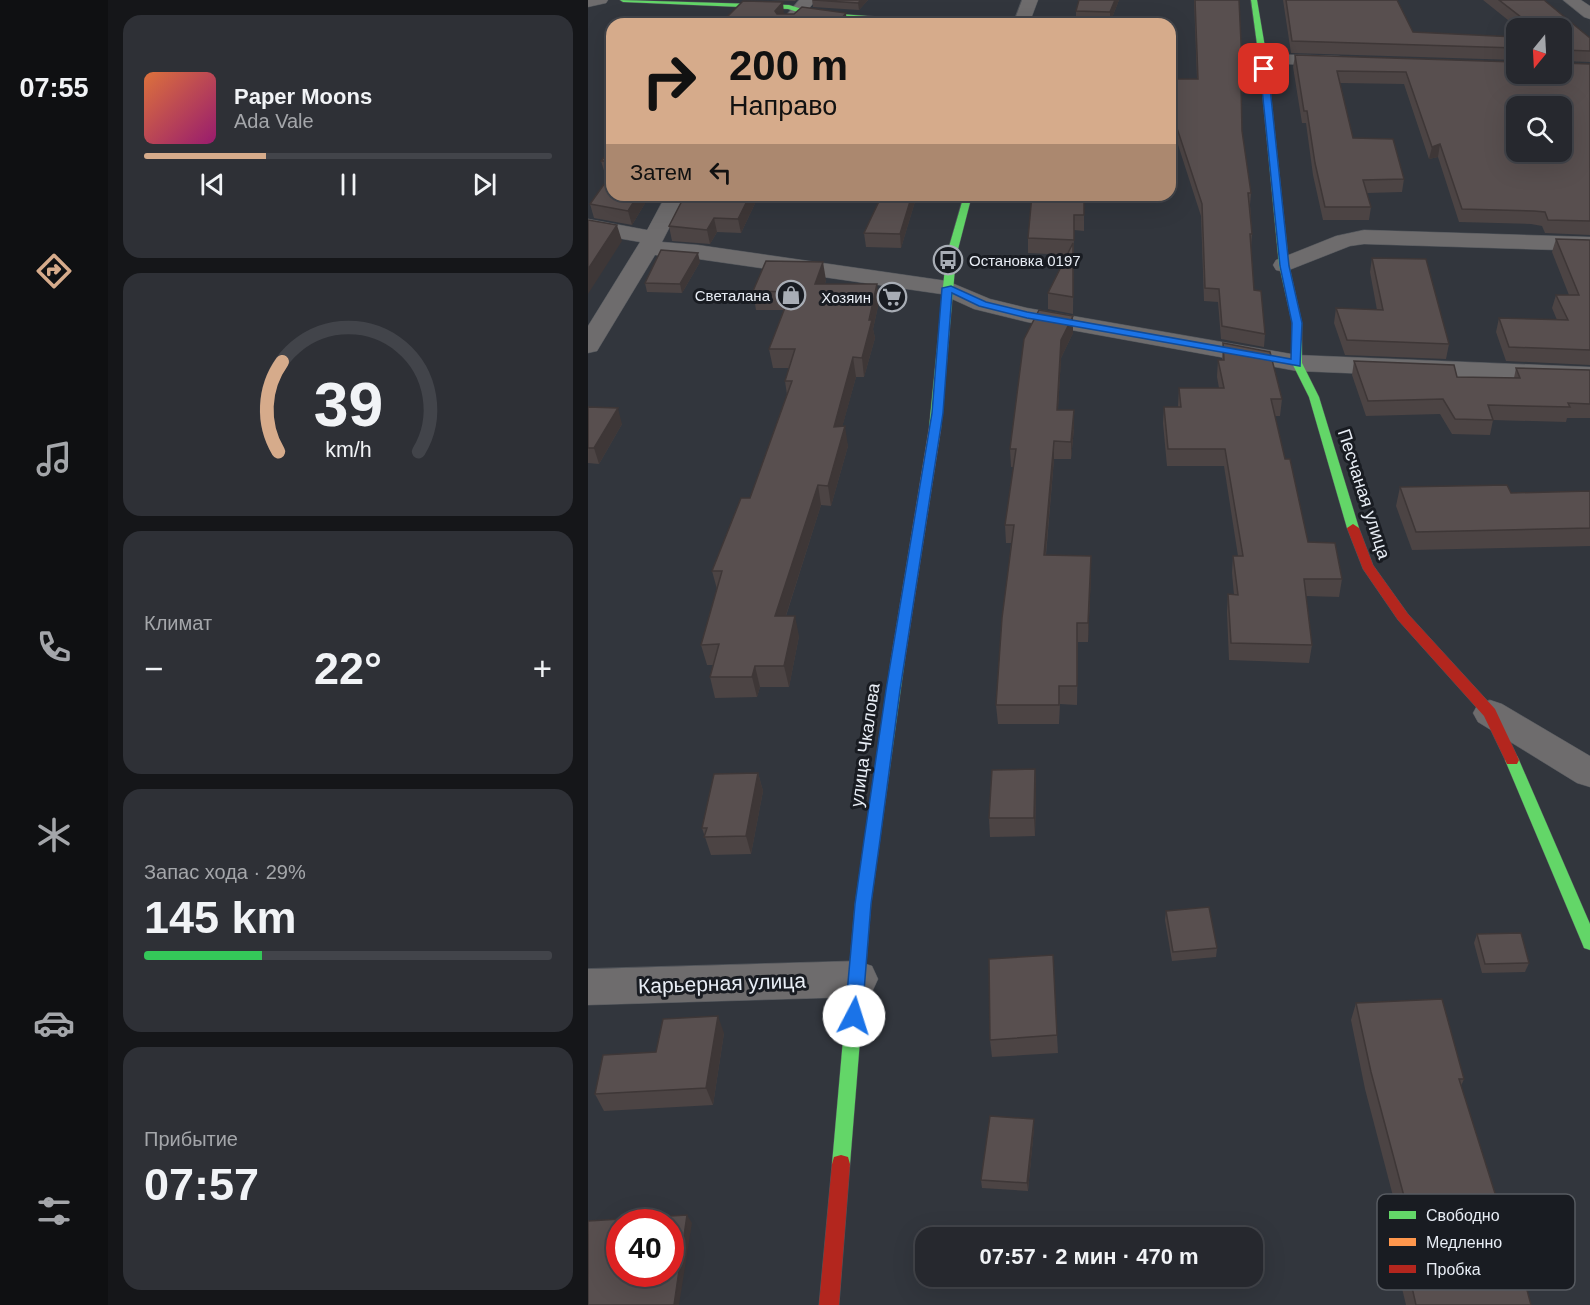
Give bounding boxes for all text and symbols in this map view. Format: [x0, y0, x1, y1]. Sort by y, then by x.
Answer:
north arrow [1506, 18, 1572, 84]
map controls [1506, 18, 1572, 162]
icon: right [630, 42, 708, 120]
text: 200 m [729, 42, 848, 89]
pin [1238, 43, 1289, 94]
icon: arrive [1247, 52, 1280, 85]
text: 07:55 [19, 73, 89, 103]
text: Paper Moons [234, 84, 372, 109]
text: Направо [729, 91, 837, 121]
button: search [1506, 96, 1572, 162]
text: Ada Vale [234, 110, 314, 132]
icon: left [704, 156, 737, 189]
text: Затем [630, 160, 692, 185]
icon: previous [196, 168, 229, 201]
icon: pause [332, 168, 365, 201]
icon: next [468, 168, 501, 201]
bus stop icon: Остановка 0197 [932, 244, 964, 276]
icon: directions [33, 250, 75, 292]
place label: Остановка 0197 [969, 252, 1081, 269]
shop icon: Светалана [775, 279, 807, 311]
supermarket icon: Хозяин [876, 281, 908, 313]
place label: Светалана [695, 287, 771, 304]
place label: Хозяин [821, 289, 871, 306]
text: 39 [313, 370, 383, 439]
street label: Песчаная улица [1334, 427, 1395, 562]
icon: music [33, 438, 75, 480]
text: km/h [325, 438, 371, 462]
text: Климат [144, 612, 212, 634]
icon: phone [33, 626, 75, 668]
text: 22° [314, 643, 382, 694]
text: − [144, 650, 163, 687]
text: + [533, 650, 552, 687]
street label: улица Чкалова [846, 681, 884, 808]
icon: climate [33, 814, 75, 856]
text: Запас хода · 29% [144, 861, 306, 883]
text: 145 km [144, 892, 297, 943]
street label: Карьерная улица [638, 969, 807, 997]
position arrow [822, 984, 886, 1048]
icon: car [33, 1002, 75, 1044]
text: Прибытие [144, 1128, 238, 1150]
text: 07:57 [144, 1159, 259, 1210]
icon: filters [33, 1190, 75, 1232]
legend [1377, 1194, 1575, 1290]
text: Свободно [1426, 1207, 1500, 1224]
speed limit sign: 40 [606, 1209, 684, 1287]
text: Медленно [1426, 1234, 1502, 1251]
text: 07:57 · 2 мин · 470 m [979, 1244, 1199, 1269]
text: Пробка [1426, 1261, 1481, 1278]

